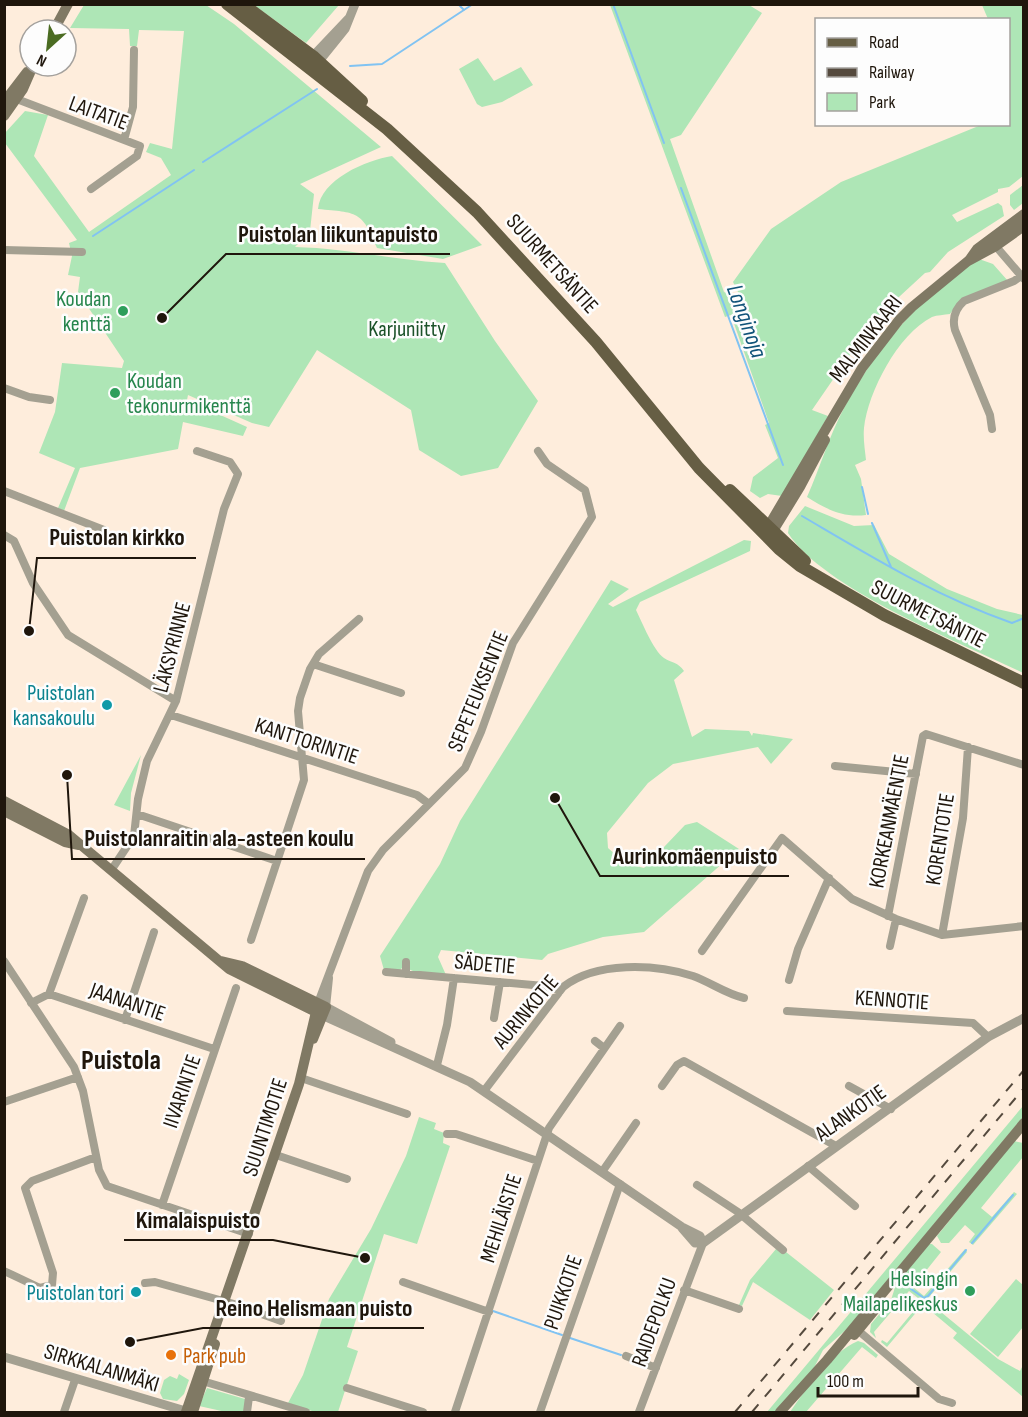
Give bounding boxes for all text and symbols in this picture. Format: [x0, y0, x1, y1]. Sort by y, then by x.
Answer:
north arrow [18, 18, 78, 78]
legend [815, 18, 1010, 126]
text: Road [869, 32, 899, 53]
text: N [34, 50, 50, 70]
text: Railway [869, 62, 914, 83]
street label: LAITATIE [65, 90, 132, 137]
text: Park [869, 92, 895, 113]
street label: SUURMETSÄNTIE [500, 209, 604, 319]
callout: Puistolan liikuntapuisto [226, 212, 450, 254]
text: Puistolan liikuntapuisto [238, 220, 438, 249]
water label: Longinoja [720, 280, 773, 362]
place label: Koudan kenttä [56, 286, 111, 338]
street label: MALMINKAARI [824, 290, 909, 388]
marker: Koudan kenttä [116, 304, 130, 318]
park label: Karjuniitty [368, 316, 446, 343]
place label: Koudan tekonurmikenttä [127, 368, 251, 420]
marker: Koudan tekonurmikenttä [108, 386, 122, 400]
callout: Puistolan kirkko [37, 516, 196, 558]
text: Puistolan kirkko [49, 523, 185, 552]
street label: SUURMETSÄNTIE [867, 574, 990, 655]
street label: LÄKSYRINNE [147, 599, 197, 695]
street label: SEPETEUKSENTIE [442, 627, 515, 756]
place label: Puistolan kansakoulu [13, 680, 95, 732]
marker: Puistolan kansakoulu [100, 698, 114, 712]
street label: KANTTORINTIE [251, 712, 362, 771]
street label: KORKEANMÄENTIE [863, 752, 916, 890]
street label: KORENTOTIE [920, 791, 961, 887]
callout: Puistolanraitin ala-asteen koulu [72, 817, 365, 859]
text: Puistolanraitin ala-asteen koulu [84, 824, 354, 853]
callout: Aurinkomäenpuisto [600, 834, 789, 876]
text: Aurinkomäenpuisto [612, 842, 777, 871]
street label: SÄDETIE [453, 948, 517, 981]
street label: AURINKOTIE [487, 969, 565, 1055]
street label: JAANANTIE [85, 977, 169, 1028]
street label: KENNOTIE [854, 984, 930, 1017]
district label: Puistola [81, 1044, 161, 1077]
street label: IIVARINTIE [157, 1051, 208, 1132]
street label: SUUNTIMOTIE [237, 1075, 294, 1180]
street label: ALANKOTIE [809, 1079, 892, 1148]
street label: MEHILÄISTIE [474, 1171, 528, 1266]
callout: Kimalaispuisto [124, 1198, 273, 1240]
text: Kimalaispuisto [136, 1206, 260, 1235]
street label: PUIKKOTIE [538, 1252, 589, 1333]
place label: Helsingin Mailapelikeskus [843, 1266, 958, 1318]
street label: RAIDEPOLKU [626, 1274, 683, 1371]
place label: Puistolan tori [26, 1280, 124, 1307]
marker: Helsingin Mailapelikeskus [963, 1284, 977, 1298]
marker: Puistolan tori [129, 1285, 143, 1299]
callout: Reino Helismaan puisto [203, 1286, 424, 1328]
text: Reino Helismaan puisto [215, 1294, 413, 1323]
street label: SIRKKALANMÄKI [41, 1338, 162, 1399]
place label: Park pub [183, 1343, 246, 1370]
marker: Park pub [164, 1348, 178, 1362]
scale bar [818, 1360, 918, 1398]
text: 100 m [827, 1371, 864, 1392]

